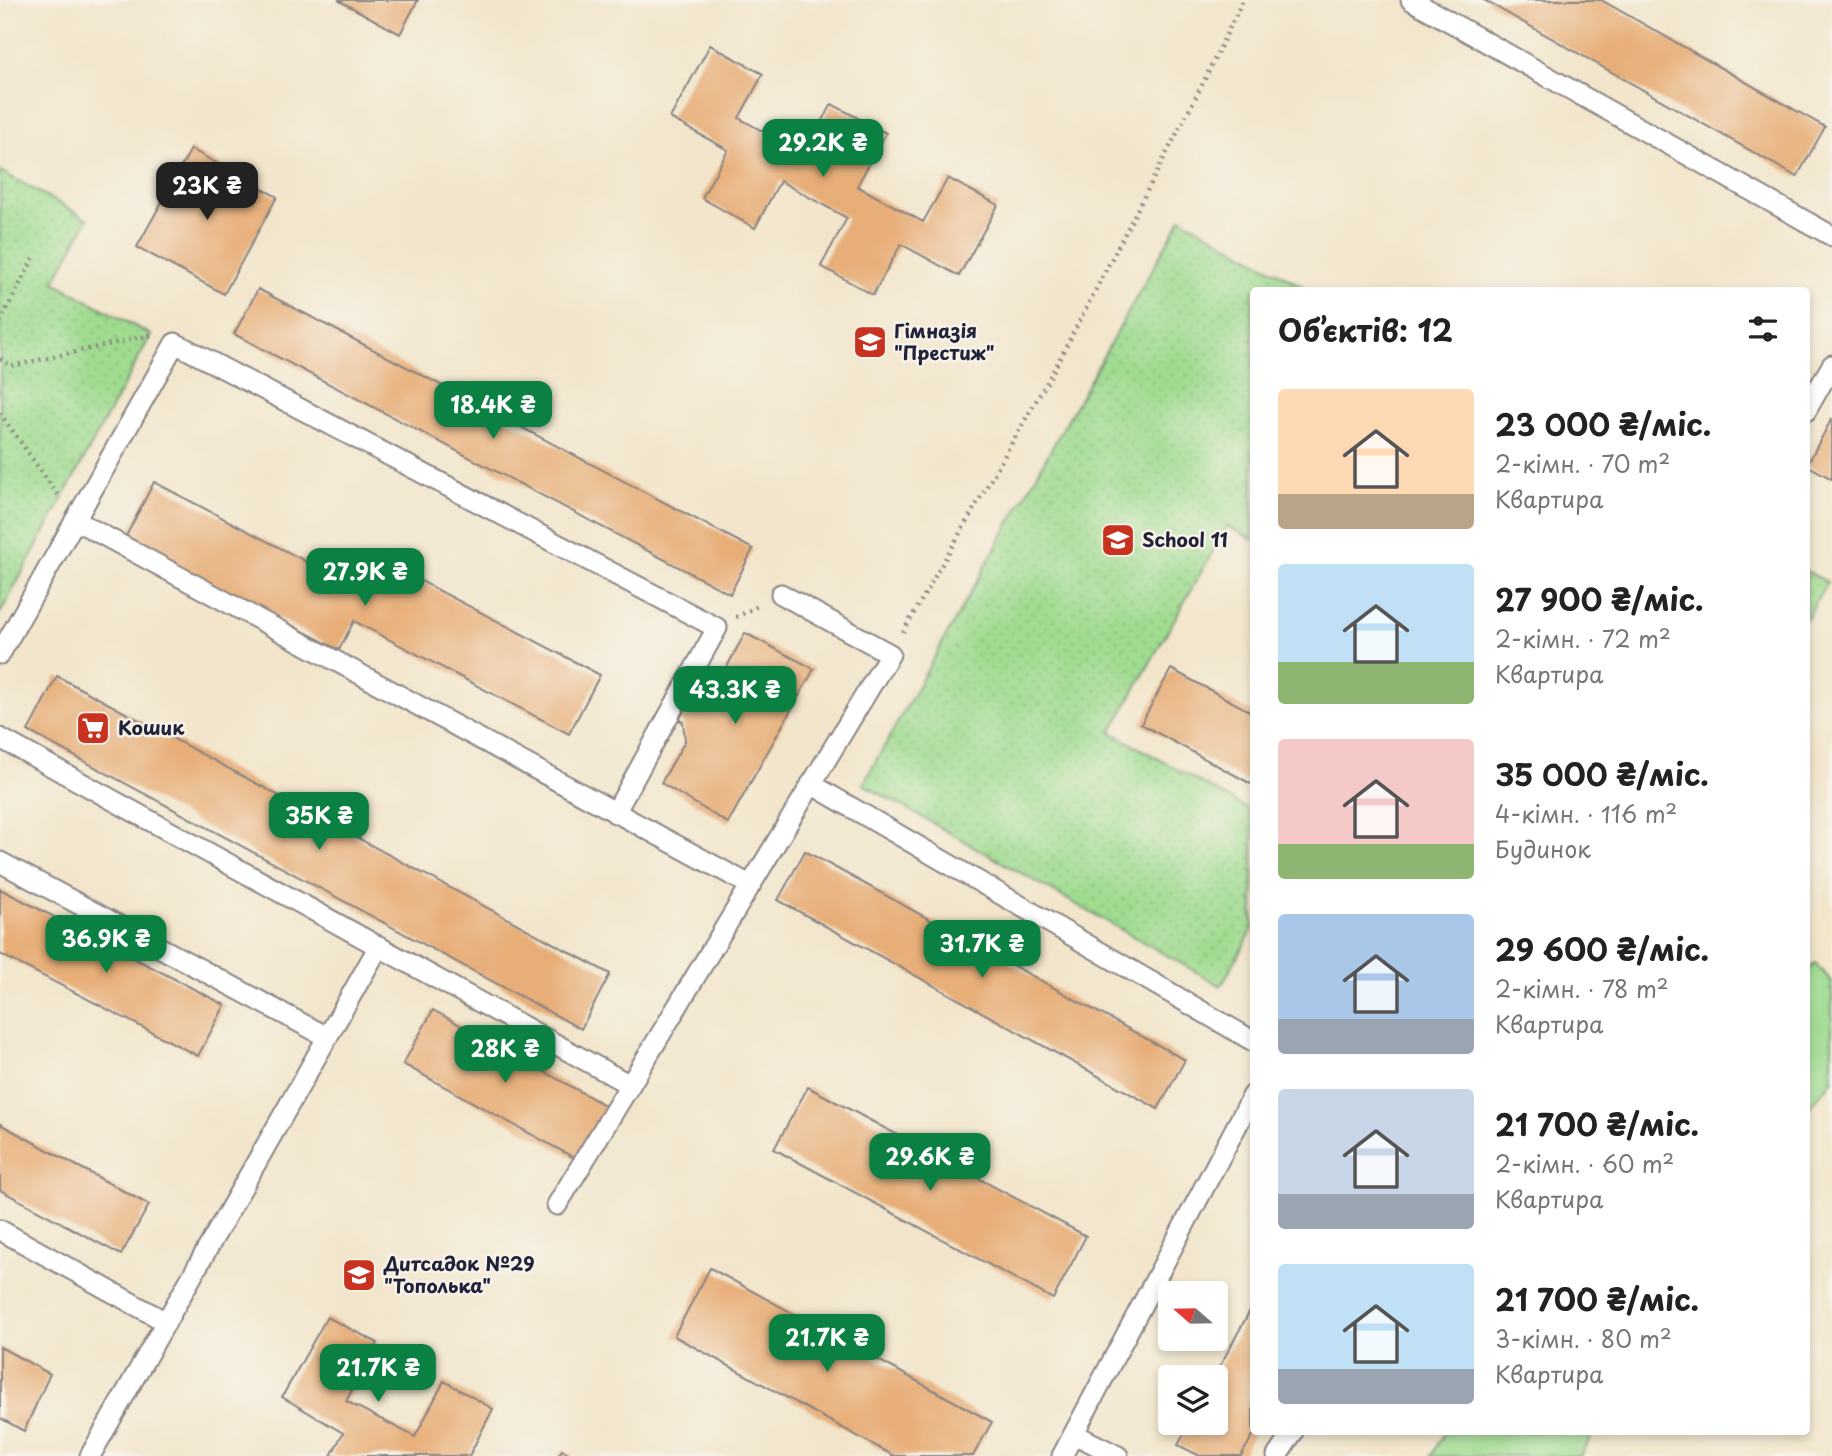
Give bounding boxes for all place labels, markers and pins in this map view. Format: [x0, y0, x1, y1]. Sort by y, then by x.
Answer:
pin: 29.2K ₴ [758, 120, 888, 179]
pin: 23K ₴ [158, 162, 256, 222]
place label: Гімназія "Престиж" [894, 316, 995, 366]
school or university icon: Гімназія "Престиж" [851, 323, 889, 361]
pin: 18.4K ₴ [428, 382, 558, 441]
school or university icon: School 11 [1099, 521, 1137, 559]
place label: School 11 [1142, 525, 1228, 553]
pin: 27.9K ₴ [300, 548, 430, 608]
pin: 43.3K ₴ [670, 666, 800, 726]
supermarket icon: Кошик [74, 709, 112, 747]
place label: Кошик [118, 713, 185, 741]
pin: 35K ₴ [270, 792, 368, 852]
pin: 36.9K ₴ [41, 916, 171, 975]
pin: 31.7K ₴ [917, 920, 1047, 980]
pin: 28K ₴ [456, 1026, 554, 1085]
pin: 29.6K ₴ [865, 1134, 995, 1193]
place label: Дитсадок №29 "Тополька" [383, 1249, 535, 1299]
school or university icon: Дитсадок №29 "Тополька" [340, 1256, 378, 1294]
pin: 21.7K ₴ [762, 1314, 892, 1374]
pin: 21.7K ₴ [313, 1344, 443, 1404]

